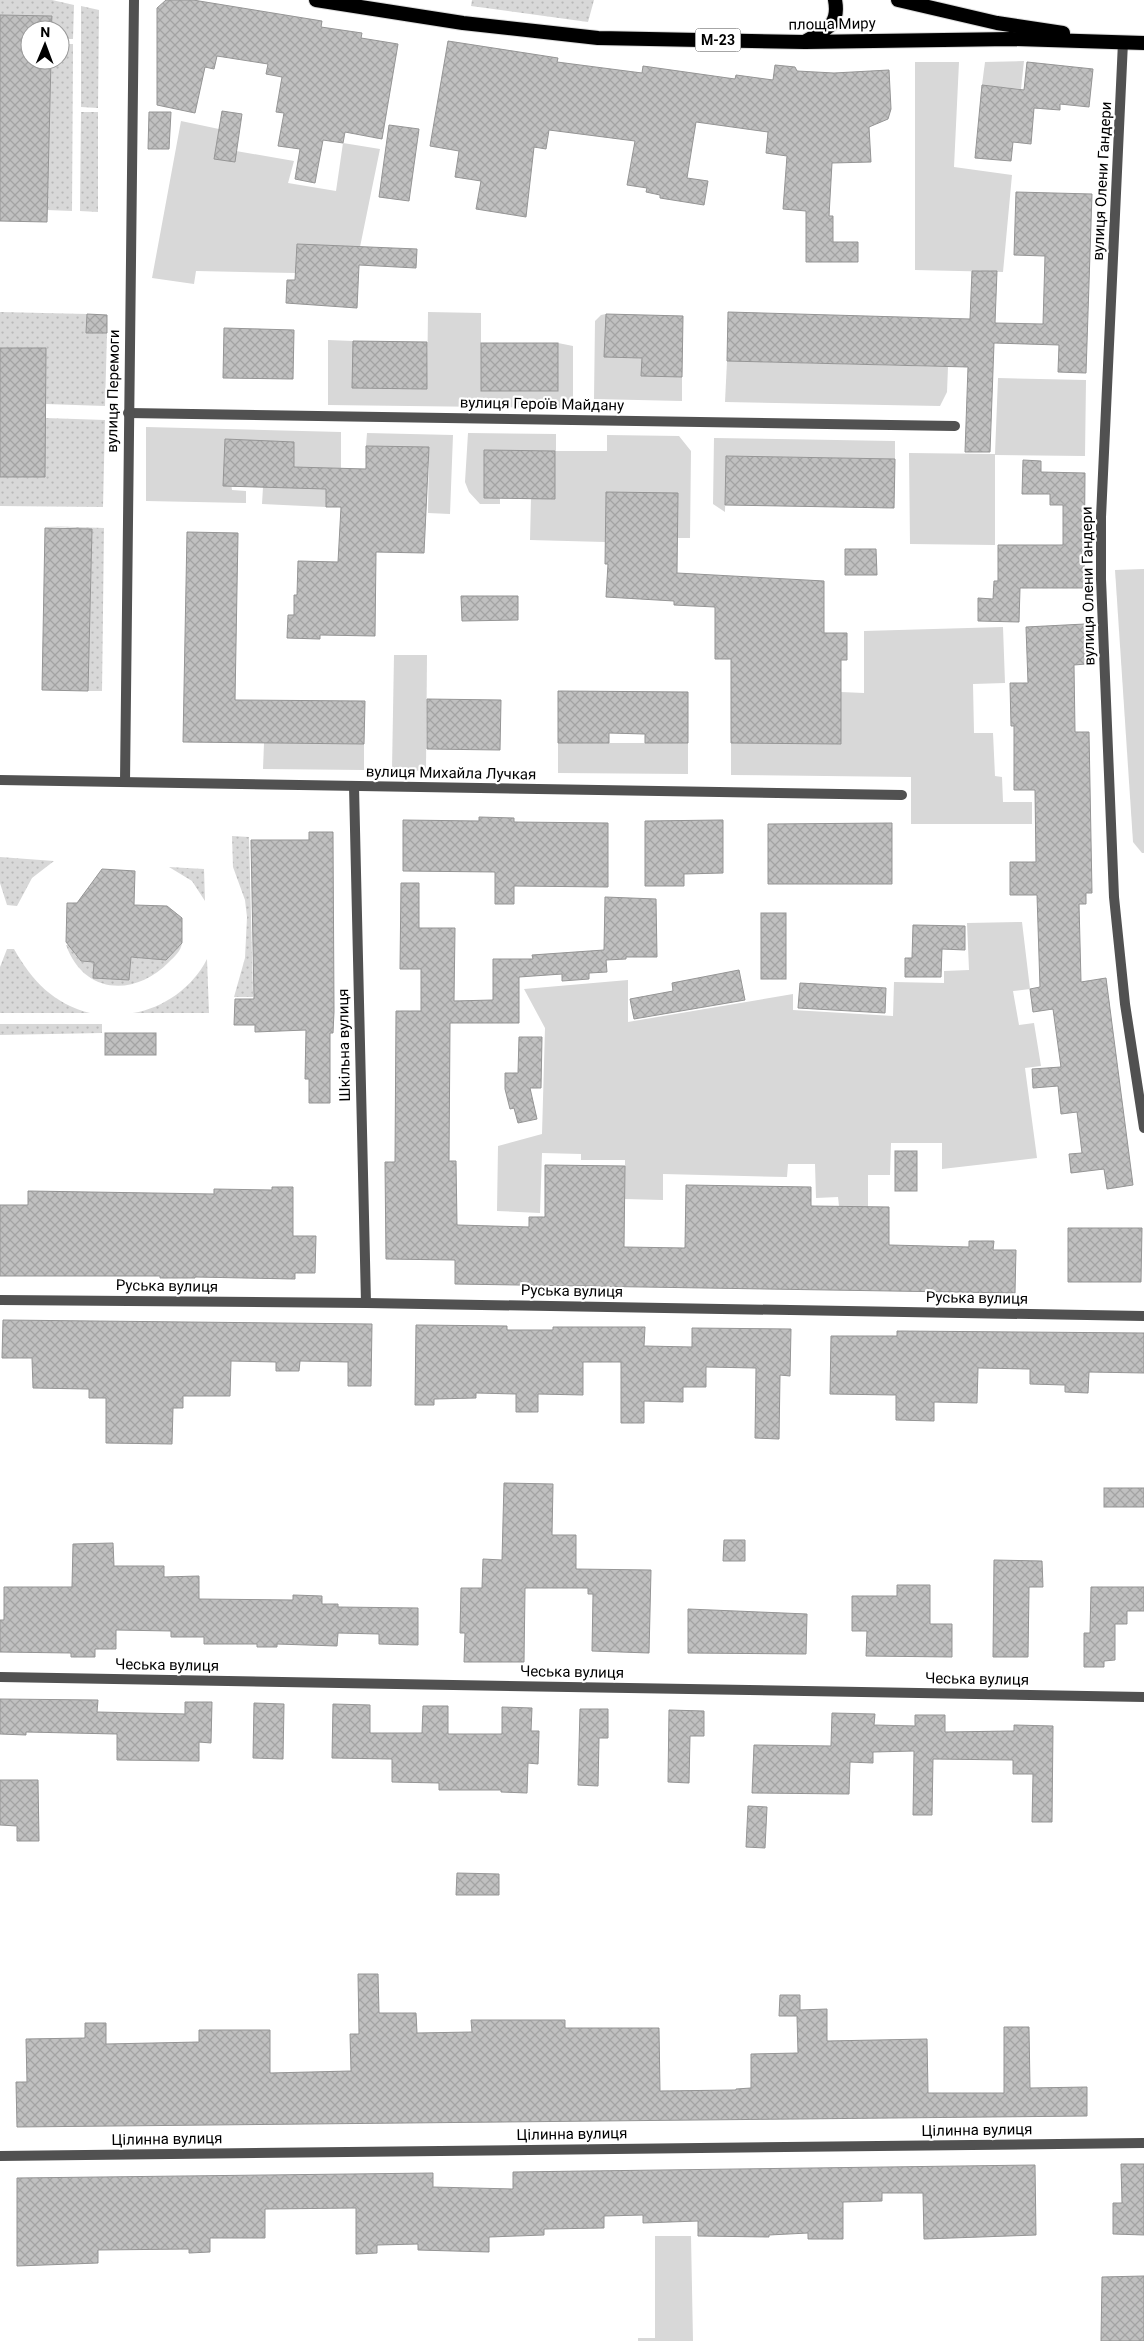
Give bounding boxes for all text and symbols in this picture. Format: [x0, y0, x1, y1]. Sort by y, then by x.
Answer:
street label: площа Миру [788, 14, 876, 34]
north arrow [20, 20, 70, 70]
text: N [40, 24, 50, 40]
road number: М-23 [696, 28, 740, 52]
street label: вулиця Олени Гандери [1089, 101, 1115, 261]
street label: вулиця Перемоги [103, 329, 123, 453]
street label: вулиця Героїв Майдану [460, 394, 624, 414]
street label: вулиця Олени Гандери [1078, 506, 1098, 666]
street label: вулиця Михайла Лучкая [366, 763, 536, 783]
street label: Шкільна вулиця [334, 988, 354, 1102]
street label: Руська вулиця [116, 1276, 218, 1296]
street label: Руська вулиця [521, 1281, 623, 1301]
street label: Руська вулиця [926, 1288, 1028, 1308]
street label: Чеська вулиця [115, 1655, 219, 1675]
street label: Чеська вулиця [520, 1662, 624, 1682]
street label: Чеська вулиця [925, 1669, 1029, 1689]
street label: Цілинна вулиця [921, 2120, 1033, 2140]
street label: Цілинна вулиця [516, 2124, 628, 2144]
street label: Цілинна вулиця [111, 2129, 223, 2149]

